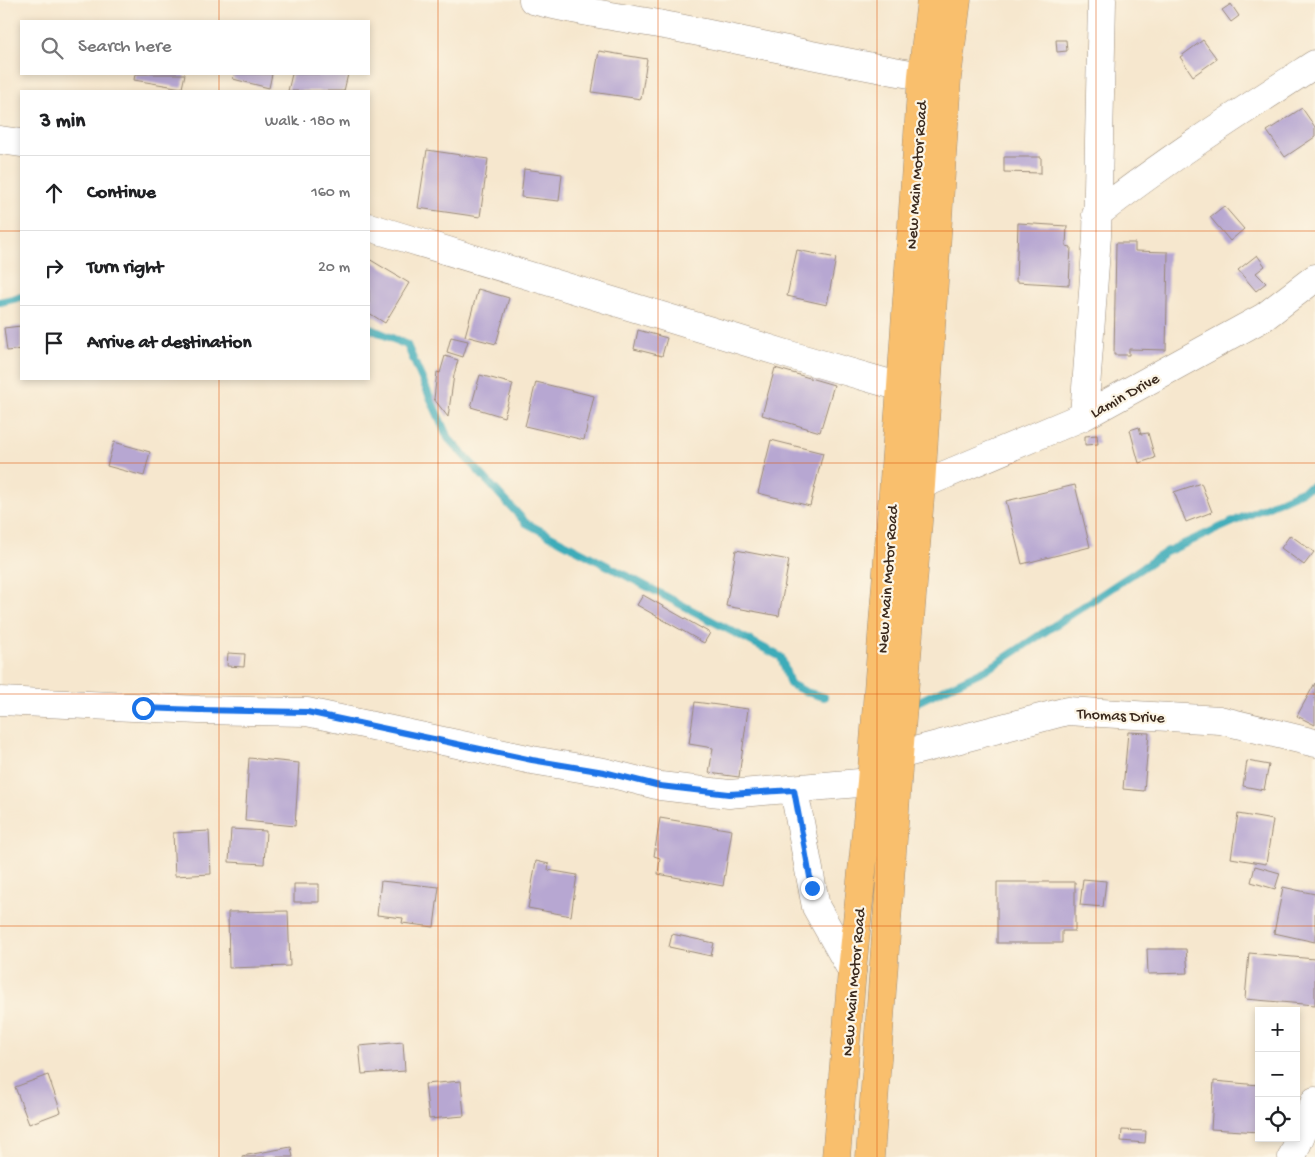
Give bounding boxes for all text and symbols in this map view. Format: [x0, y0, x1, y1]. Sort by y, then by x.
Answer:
search box [20, 20, 370, 75]
icon: search [38, 34, 66, 62]
text: Search here [78, 36, 172, 59]
street label: New Main Motor Road [904, 99, 933, 250]
text: 3 min [40, 110, 85, 135]
text: Walk · 180 m [265, 113, 350, 132]
icon: ahead [40, 179, 68, 207]
text: Continue [87, 182, 156, 205]
text: 160 m [311, 184, 350, 203]
icon: right [40, 254, 68, 282]
text: Turn right [87, 257, 163, 280]
text: 20 m [318, 259, 350, 278]
icon: arrive [40, 329, 68, 357]
text: Arrive at destination [87, 332, 251, 355]
street label: Lamin Drive [1088, 370, 1164, 424]
street label: New Main Motor Road [875, 503, 904, 654]
route start [132, 697, 155, 720]
street label: Thomas Drive [1075, 706, 1166, 729]
route end [801, 877, 824, 900]
street label: New Main Motor Road [840, 906, 872, 1057]
map controls [1255, 1007, 1300, 1142]
button: + [1255, 1007, 1300, 1052]
button: − [1255, 1052, 1300, 1097]
button: locate [1255, 1097, 1300, 1142]

